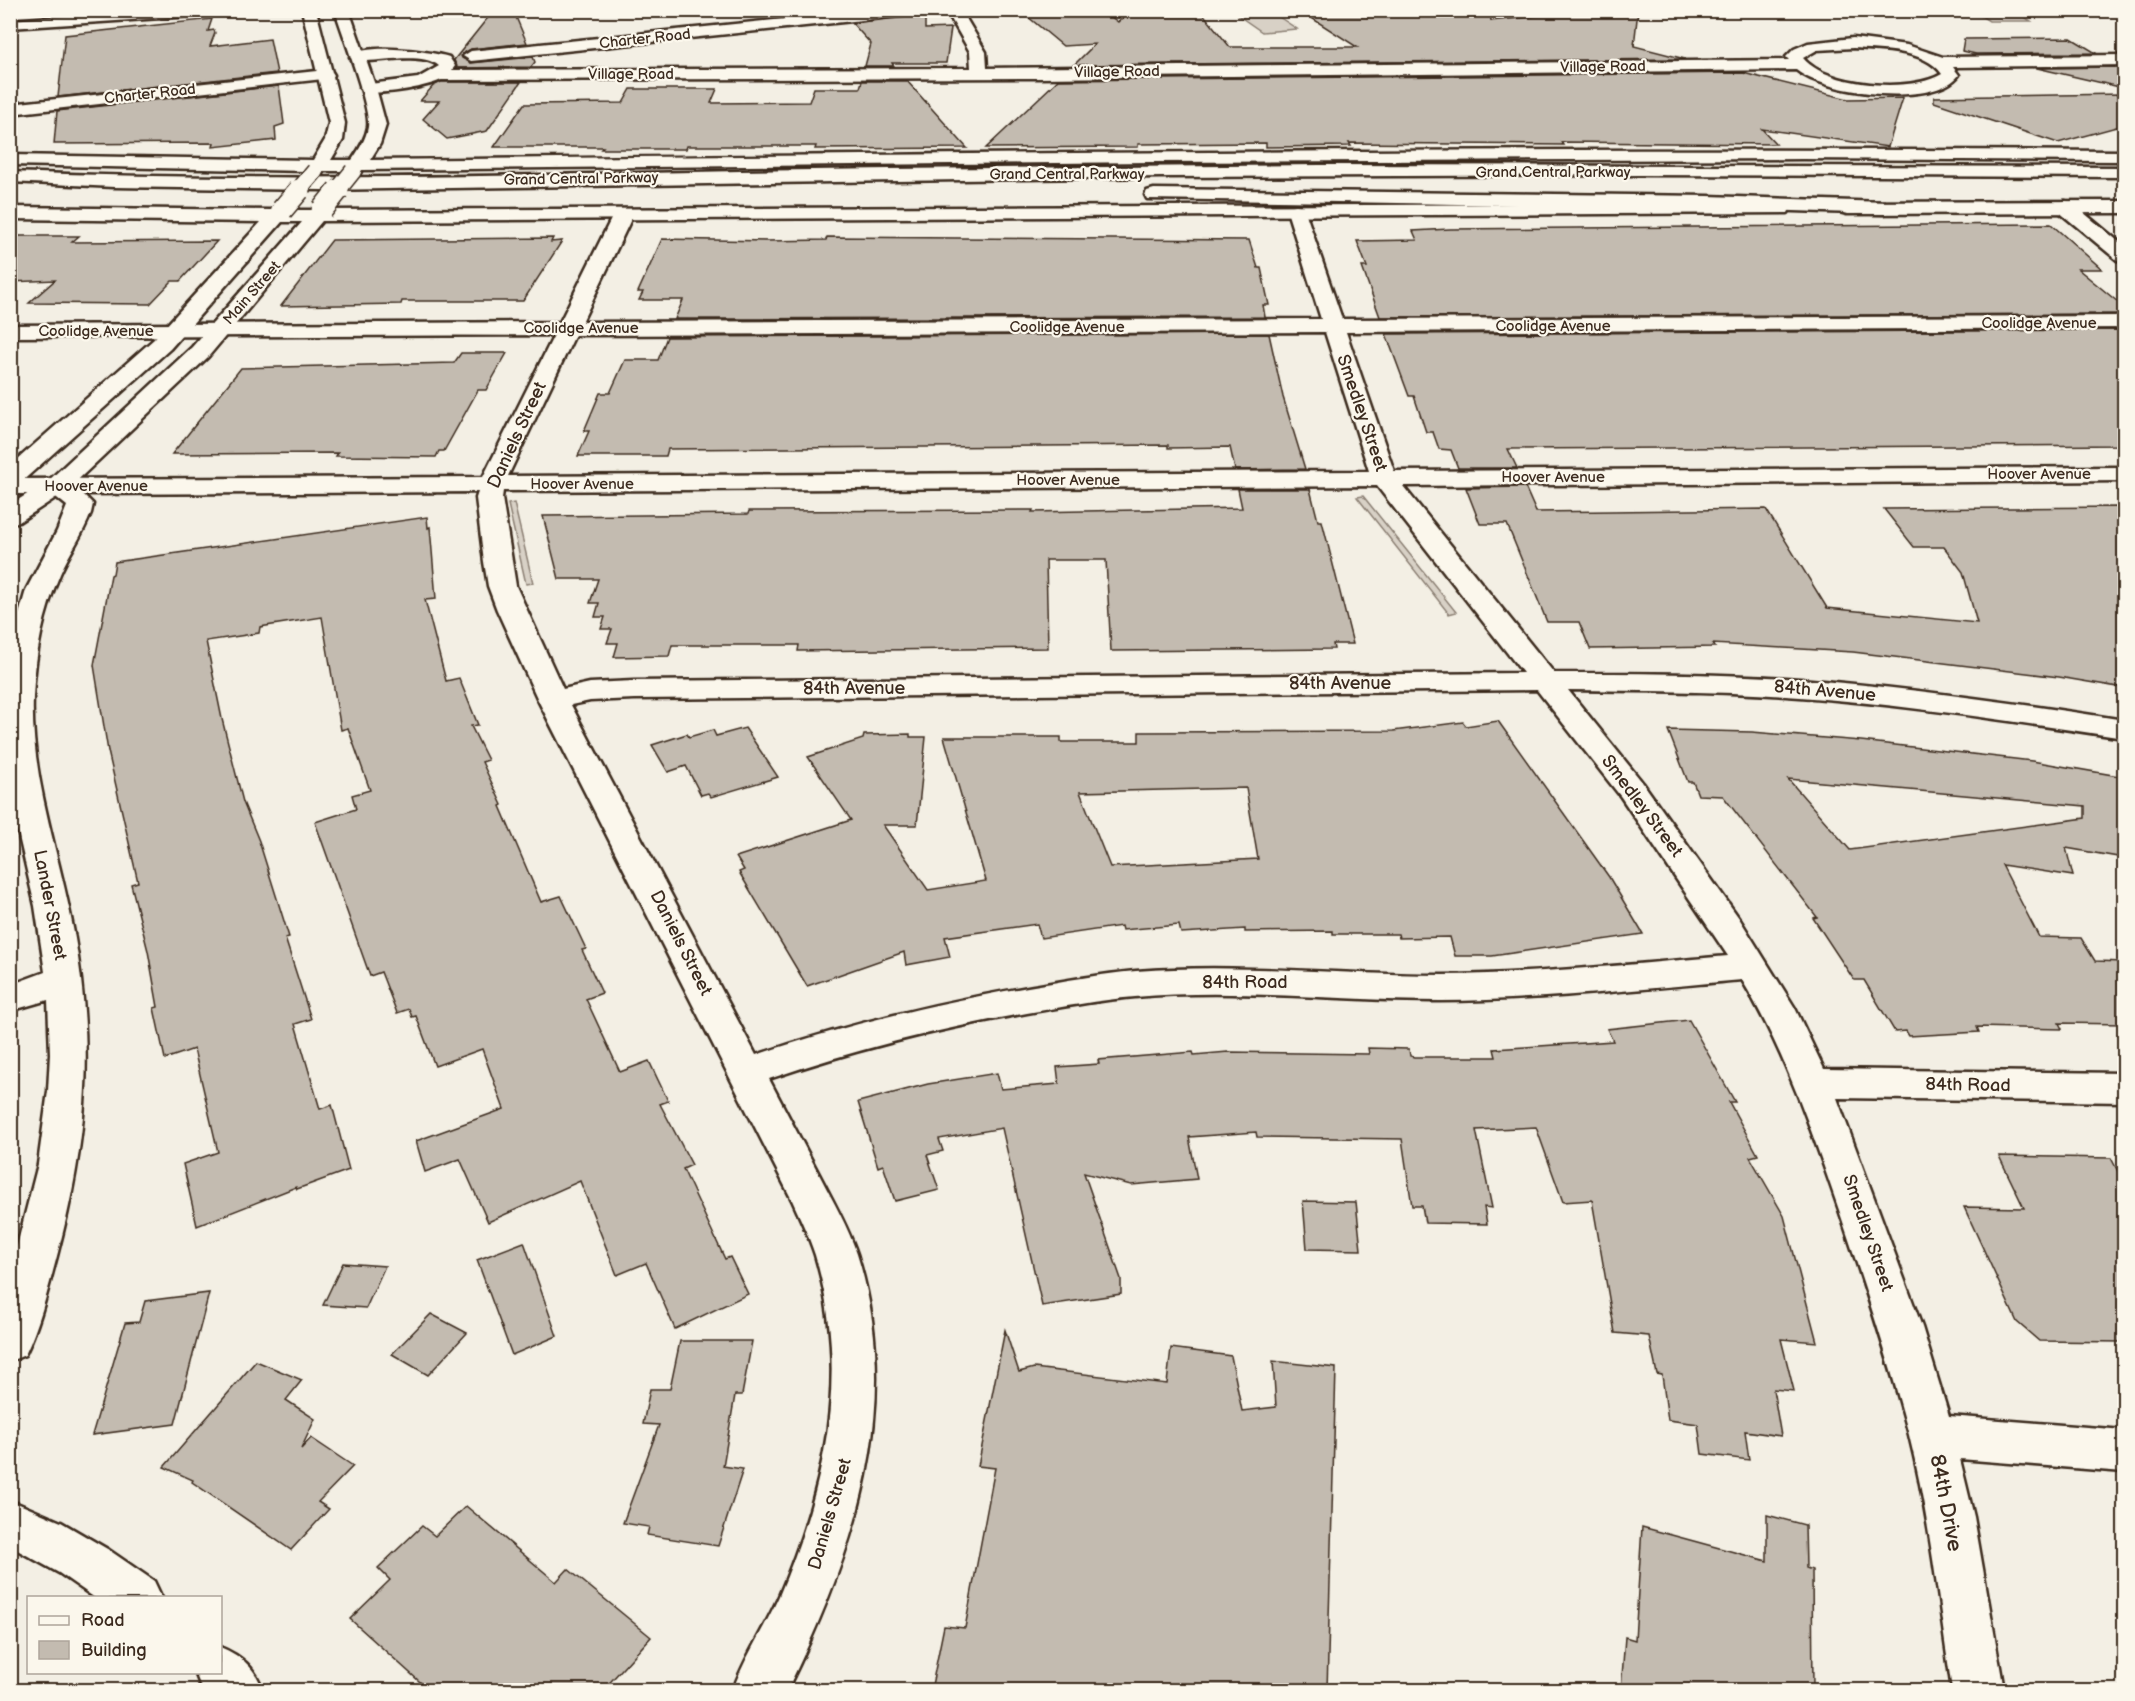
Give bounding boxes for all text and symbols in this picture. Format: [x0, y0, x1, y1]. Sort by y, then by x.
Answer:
street label: Charter Road [598, 25, 692, 53]
street label: Village Road [1560, 57, 1646, 77]
street label: Village Road [1074, 62, 1160, 82]
street label: Village Road [588, 65, 674, 84]
street label: Charter Road [103, 80, 197, 108]
street label: Grand Central Parkway [1476, 163, 1631, 182]
street label: Grand Central Parkway [990, 165, 1145, 184]
street label: Grand Central Parkway [503, 168, 659, 190]
street label: Main Street [219, 257, 285, 329]
street label: Coolidge Avenue [1981, 314, 2097, 333]
street label: Coolidge Avenue [1495, 317, 1611, 336]
street label: Coolidge Avenue [1009, 318, 1125, 337]
street label: Coolidge Avenue [523, 319, 639, 338]
street label: Coolidge Avenue [38, 322, 154, 341]
street label: Smedley Street [1332, 352, 1392, 475]
street label: Daniels Street [483, 378, 551, 492]
street label: Hoover Avenue [1987, 465, 2091, 484]
street label: Hoover Avenue [1501, 468, 1605, 487]
street label: Hoover Avenue [1016, 471, 1120, 490]
street label: Hoover Avenue [530, 475, 634, 494]
street label: Hoover Avenue [44, 477, 148, 496]
street label: 84th Avenue [1289, 673, 1391, 694]
street label: 84th Avenue [1773, 676, 1877, 706]
street label: 84th Avenue [803, 678, 905, 699]
street label: Smedley Street [1597, 751, 1687, 861]
street label: Lander Street [29, 848, 71, 962]
street label: Daniels Street [646, 887, 717, 999]
street label: 84th Road [1202, 972, 1288, 993]
street label: 84th Road [1925, 1074, 2011, 1096]
street label: Smedley Street [1838, 1172, 1898, 1295]
street label: 84th Drive [1924, 1452, 1968, 1554]
street label: Daniels Street [804, 1455, 856, 1572]
legend [27, 1596, 222, 1674]
text: Road [81, 1610, 125, 1631]
text: Building [81, 1640, 147, 1661]

